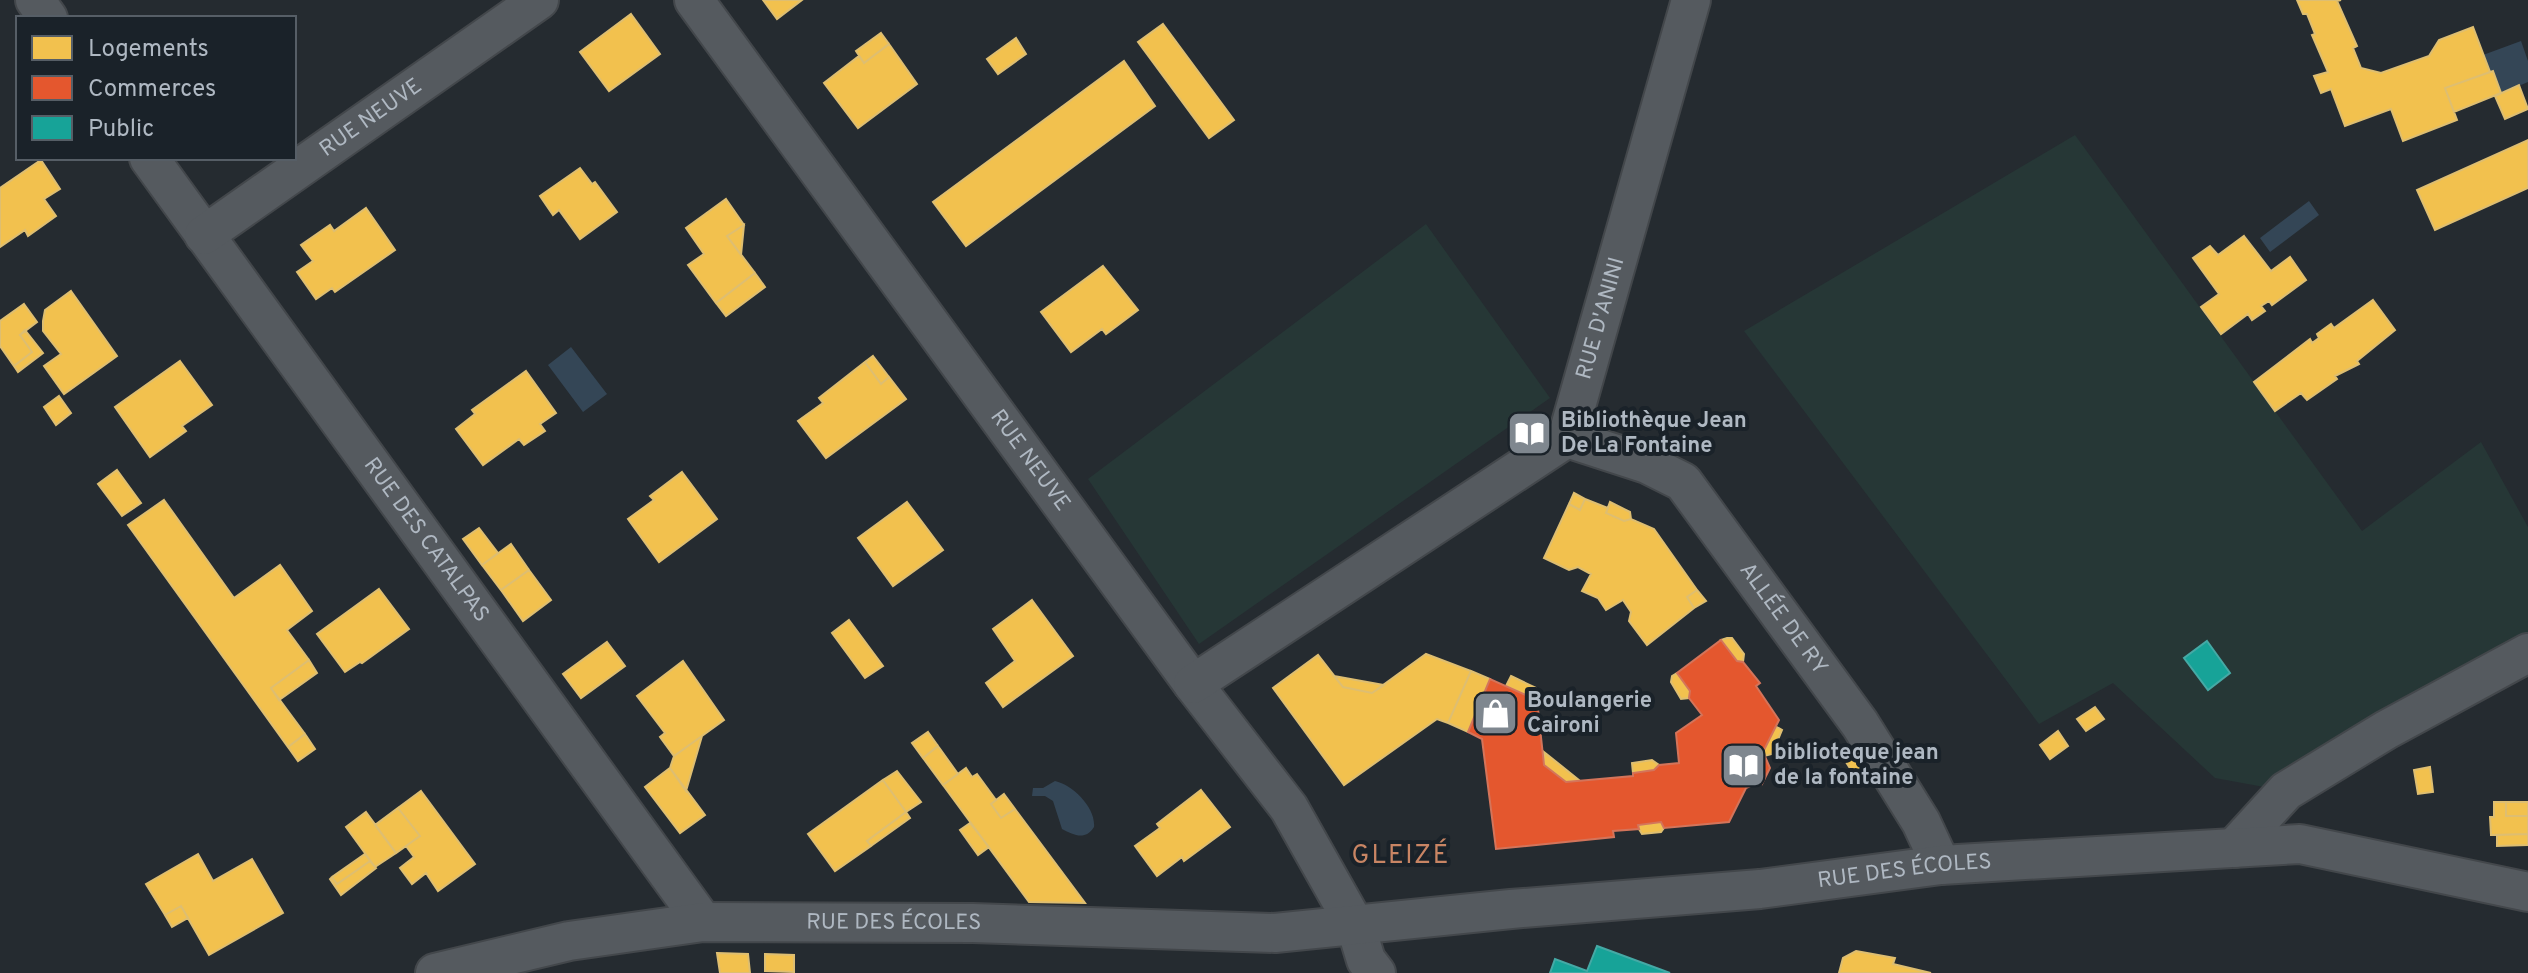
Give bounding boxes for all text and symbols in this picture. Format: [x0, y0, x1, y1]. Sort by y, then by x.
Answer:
legend [16, 16, 296, 160]
text: Logements [88, 35, 209, 65]
street label: RUE NEUVE [315, 73, 427, 163]
text: Commerces [88, 75, 216, 105]
text: Public [88, 115, 154, 145]
street label: RUE D'ANINI [1571, 254, 1631, 382]
street label: RUE NEUVE [984, 404, 1076, 516]
place label: Bibliothèque Jean De La Fontaine [1561, 408, 1747, 460]
library icon: Bibliothèque Jean De La Fontaine [1506, 410, 1554, 458]
street label: RUE DES CATALPAS [357, 453, 495, 628]
street label: ALLÉE DE RY [1733, 558, 1833, 680]
place label: Boulangerie Caironi [1527, 688, 1652, 740]
shop icon: Boulangerie Caironi [1472, 690, 1520, 738]
place label: biblioteque jean de la fontaine [1774, 740, 1939, 792]
library icon: biblioteque jean de la fontaine [1719, 742, 1767, 790]
district label: GLEIZÉ [1352, 838, 1450, 873]
street label: RUE DES ÉCOLES [1816, 849, 1992, 895]
street label: RUE DES ÉCOLES [806, 907, 982, 937]

